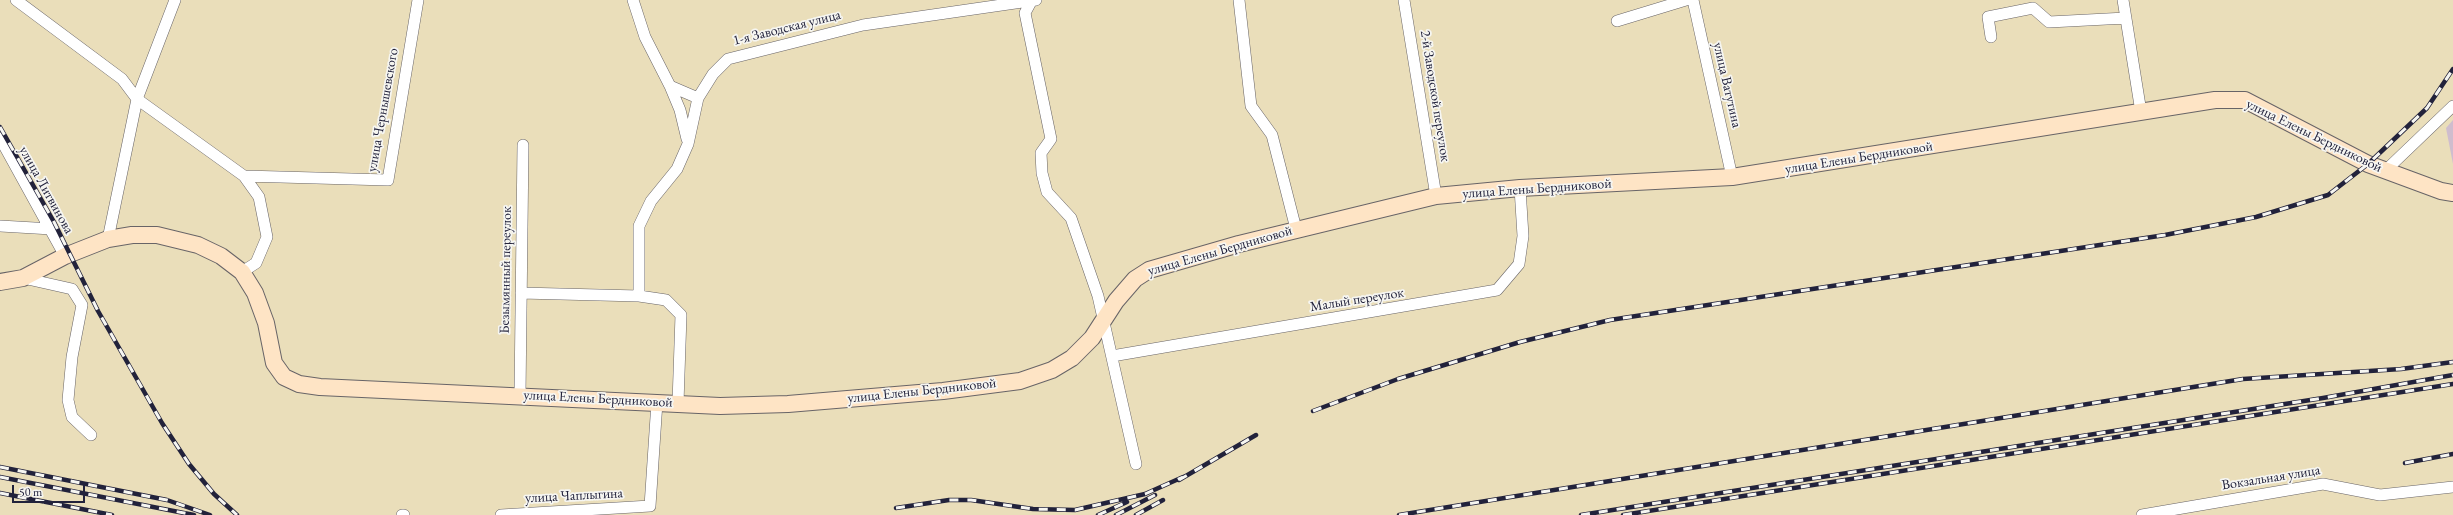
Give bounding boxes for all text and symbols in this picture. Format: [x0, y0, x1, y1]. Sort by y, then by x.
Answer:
street label: 1-я Заводская улица [731, 6, 843, 50]
street label: 2-й Заводской переулок [1416, 29, 1454, 163]
street label: улица Ватутина [1709, 41, 1745, 129]
street label: улица Чернышевского [364, 47, 402, 173]
street label: улица Елены Бердниковой [2243, 96, 2385, 176]
street label: улица Елены Бердниковой [1784, 138, 1934, 178]
street label: улица Литвинова [15, 143, 77, 237]
street label: улица Елены Бердниковой [1462, 175, 1612, 203]
street label: Безымянный переулок [496, 206, 516, 334]
street label: улица Елены Бердниковой [1146, 222, 1294, 280]
street label: Малый переулок [1309, 284, 1405, 316]
street label: улица Елены Бердниковой [847, 375, 997, 407]
street label: улица Елены Бердниковой [523, 387, 673, 411]
street label: Вокзальная улица [2221, 462, 2321, 494]
scale bar [14, 477, 87, 503]
text: 50 m [19, 484, 42, 500]
street label: улица Чаплыгина [525, 485, 623, 507]

